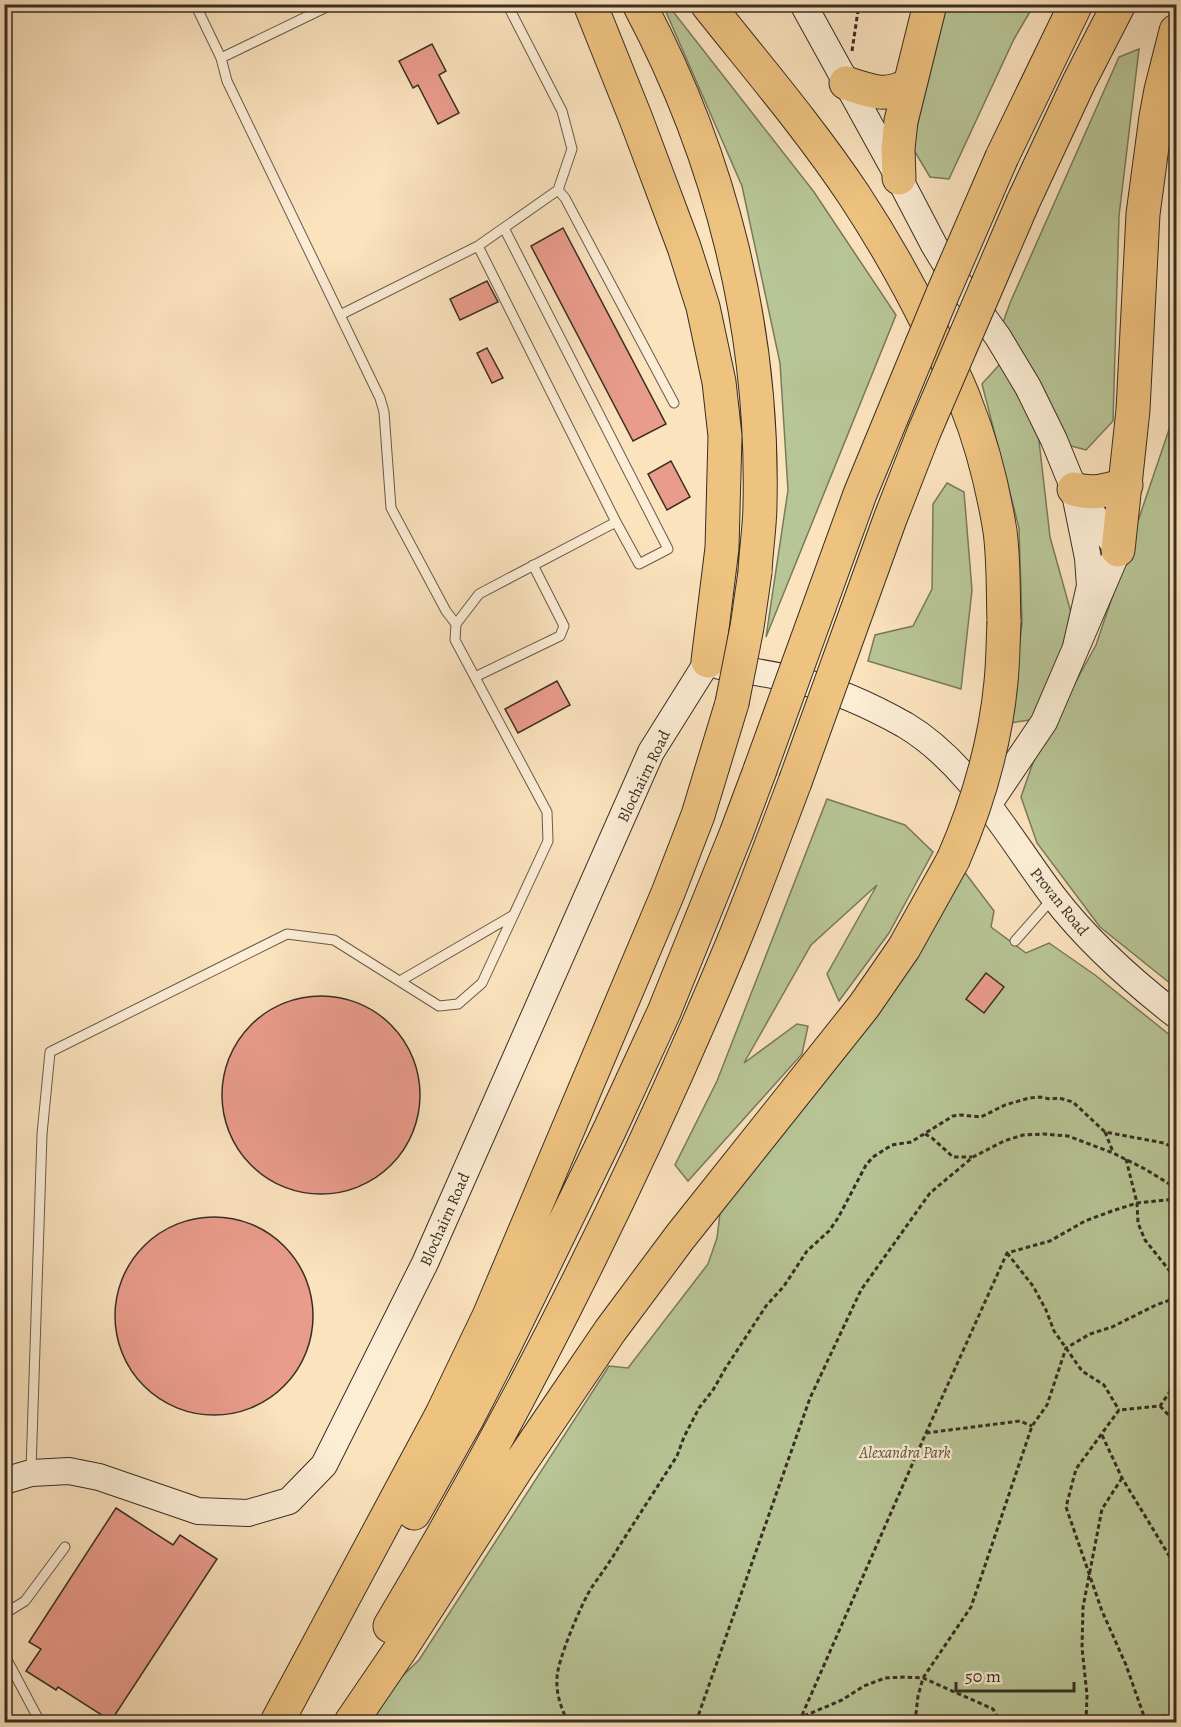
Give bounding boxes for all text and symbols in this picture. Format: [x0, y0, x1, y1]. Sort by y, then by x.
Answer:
street label: Blochairn Road [612, 726, 676, 826]
street label: Provan Road [1025, 863, 1094, 941]
street label: Blochairn Road [415, 1169, 475, 1270]
park label: Alexandra Park [858, 1442, 951, 1464]
scale bar [956, 1655, 1074, 1693]
text: 50 m [965, 1664, 1001, 1688]

